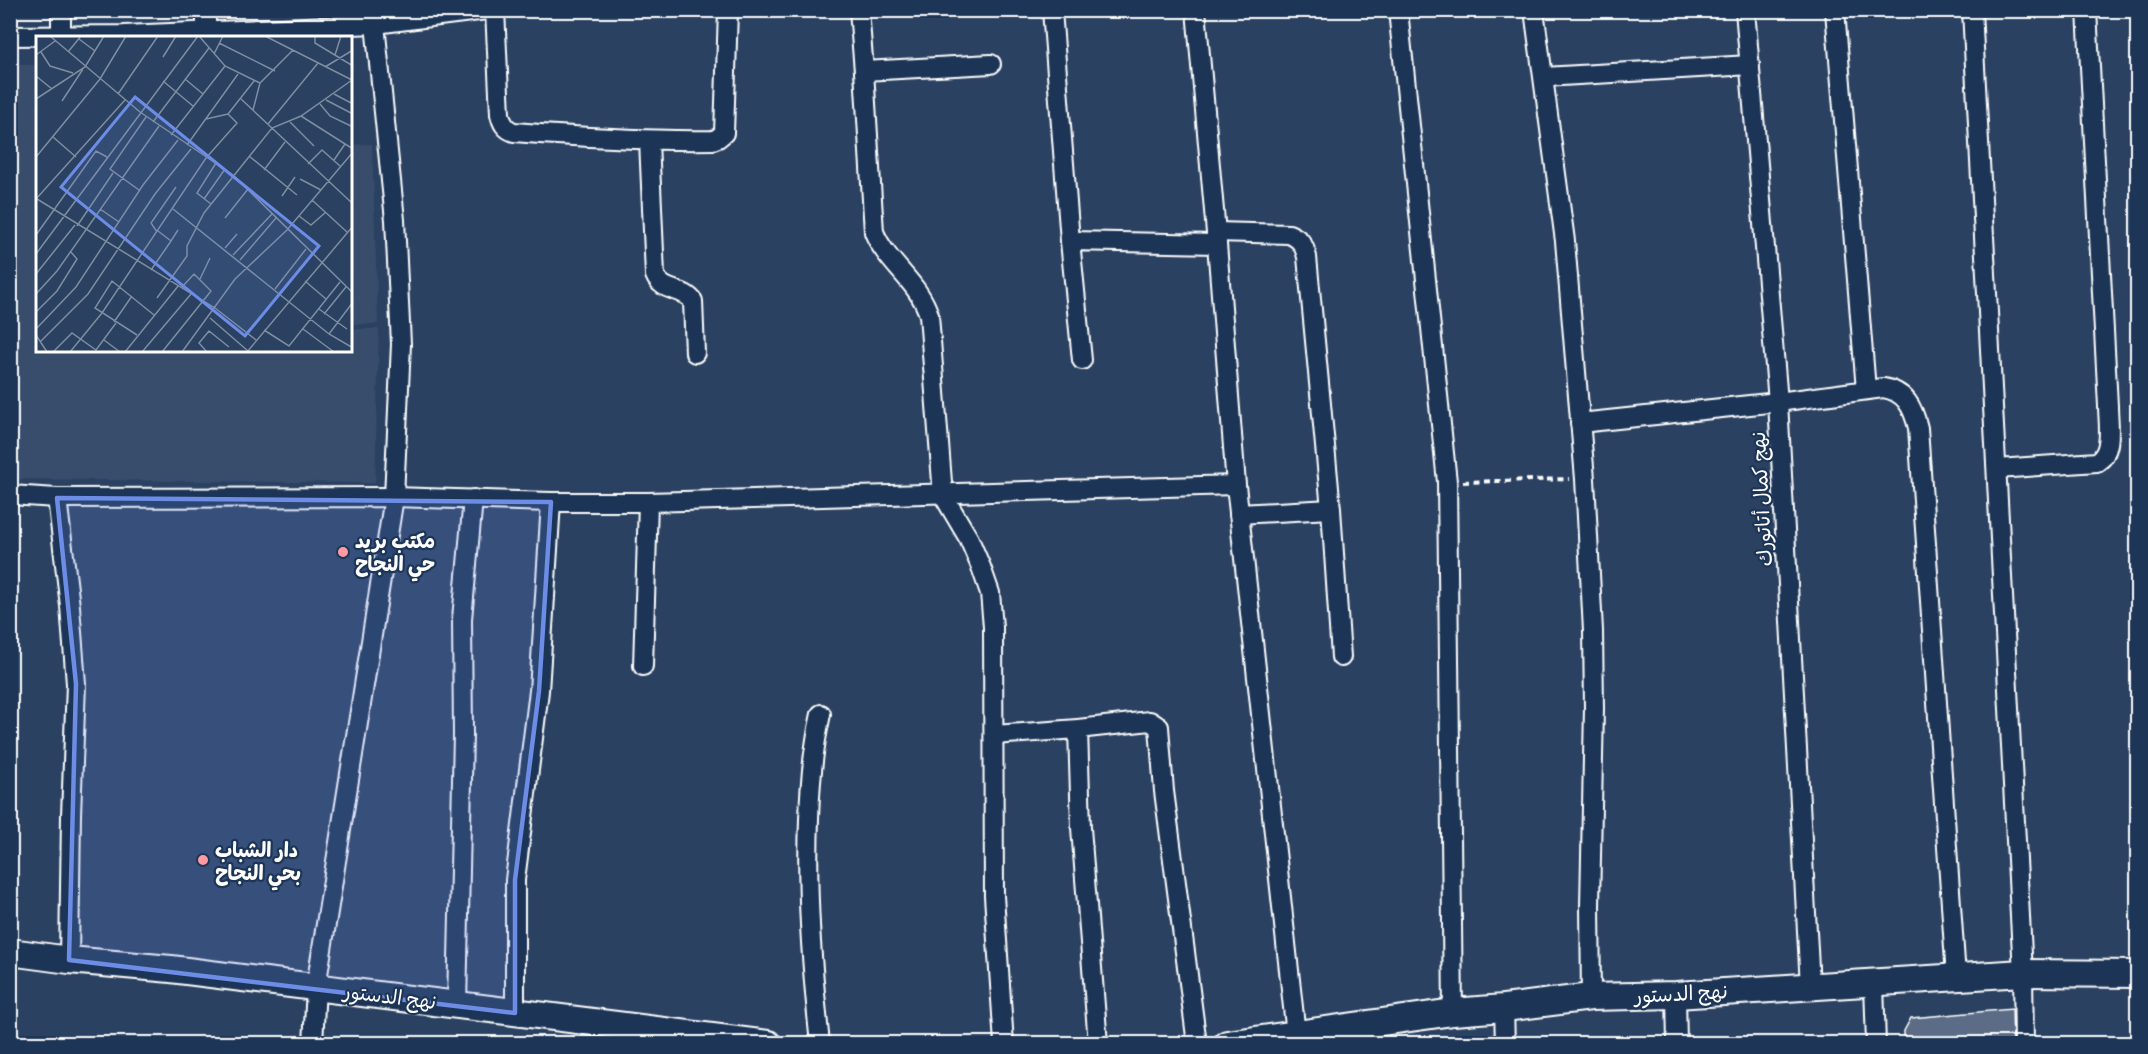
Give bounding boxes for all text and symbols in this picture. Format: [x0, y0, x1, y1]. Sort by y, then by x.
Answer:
inset map [36, 36, 352, 352]
street label: نهج كمال أتاتورك [1744, 431, 1779, 567]
place label: مكتب بريد حي النجاح [355, 527, 435, 582]
marker: مكتب بريد حي النجاح [336, 545, 350, 559]
place label: دار الشباب بحي النجاح [215, 836, 301, 891]
marker: دار الشباب بحي النجاح [196, 853, 210, 867]
street label: نهج الدستور [340, 977, 438, 1016]
street label: نهج الدستور [1632, 977, 1728, 1010]

